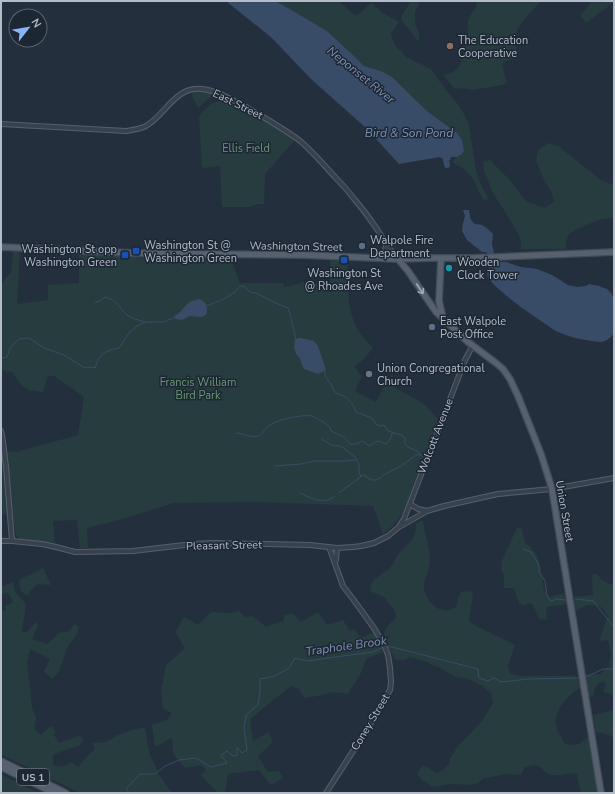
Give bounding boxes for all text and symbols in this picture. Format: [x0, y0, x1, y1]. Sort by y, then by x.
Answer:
north arrow [8, 8, 48, 48]
text: N [28, 16, 45, 30]
place label: The Education Cooperative [458, 33, 528, 61]
marker: The Education Cooperative [445, 41, 455, 51]
water label: Neponset River [324, 43, 399, 108]
street label: East Street [210, 86, 266, 123]
water label: Bird & Son Pond [365, 125, 453, 141]
park label: Ellis Field [222, 141, 270, 156]
place label: Walpole Fire Department [370, 233, 433, 261]
place label: Washington St @ Washington Green [144, 238, 237, 266]
street label: Washington Street [249, 238, 343, 255]
marker: Walpole Fire Department [357, 241, 367, 251]
place label: Washington St opp Washington Green [22, 242, 117, 270]
marker: Washington St @ Washington Green [131, 246, 141, 256]
marker: Washington St opp Washington Green [120, 250, 130, 260]
marker: Washington St @ Rhoades Ave [339, 255, 349, 265]
place label: Wooden Clock Tower [457, 255, 518, 283]
marker: Wooden Clock Tower [444, 263, 454, 273]
place label: Washington St @ Rhoades Ave [305, 266, 383, 294]
one-way arrow [416, 283, 424, 294]
place label: East Walpole Post Office [440, 314, 506, 342]
marker: East Walpole Post Office [427, 322, 437, 332]
place label: Union Congregational Church [377, 361, 485, 389]
marker: Union Congregational Church [364, 369, 374, 379]
park label: Francis William Bird Park [160, 375, 236, 403]
street label: Wolcott Avenue [414, 396, 457, 476]
street label: Union Street [552, 479, 577, 543]
street label: Pleasant Street [186, 537, 262, 554]
water label: Traphole Brook [304, 632, 389, 660]
street label: Coney Street [348, 691, 393, 753]
road number: US 1 [17, 769, 49, 785]

